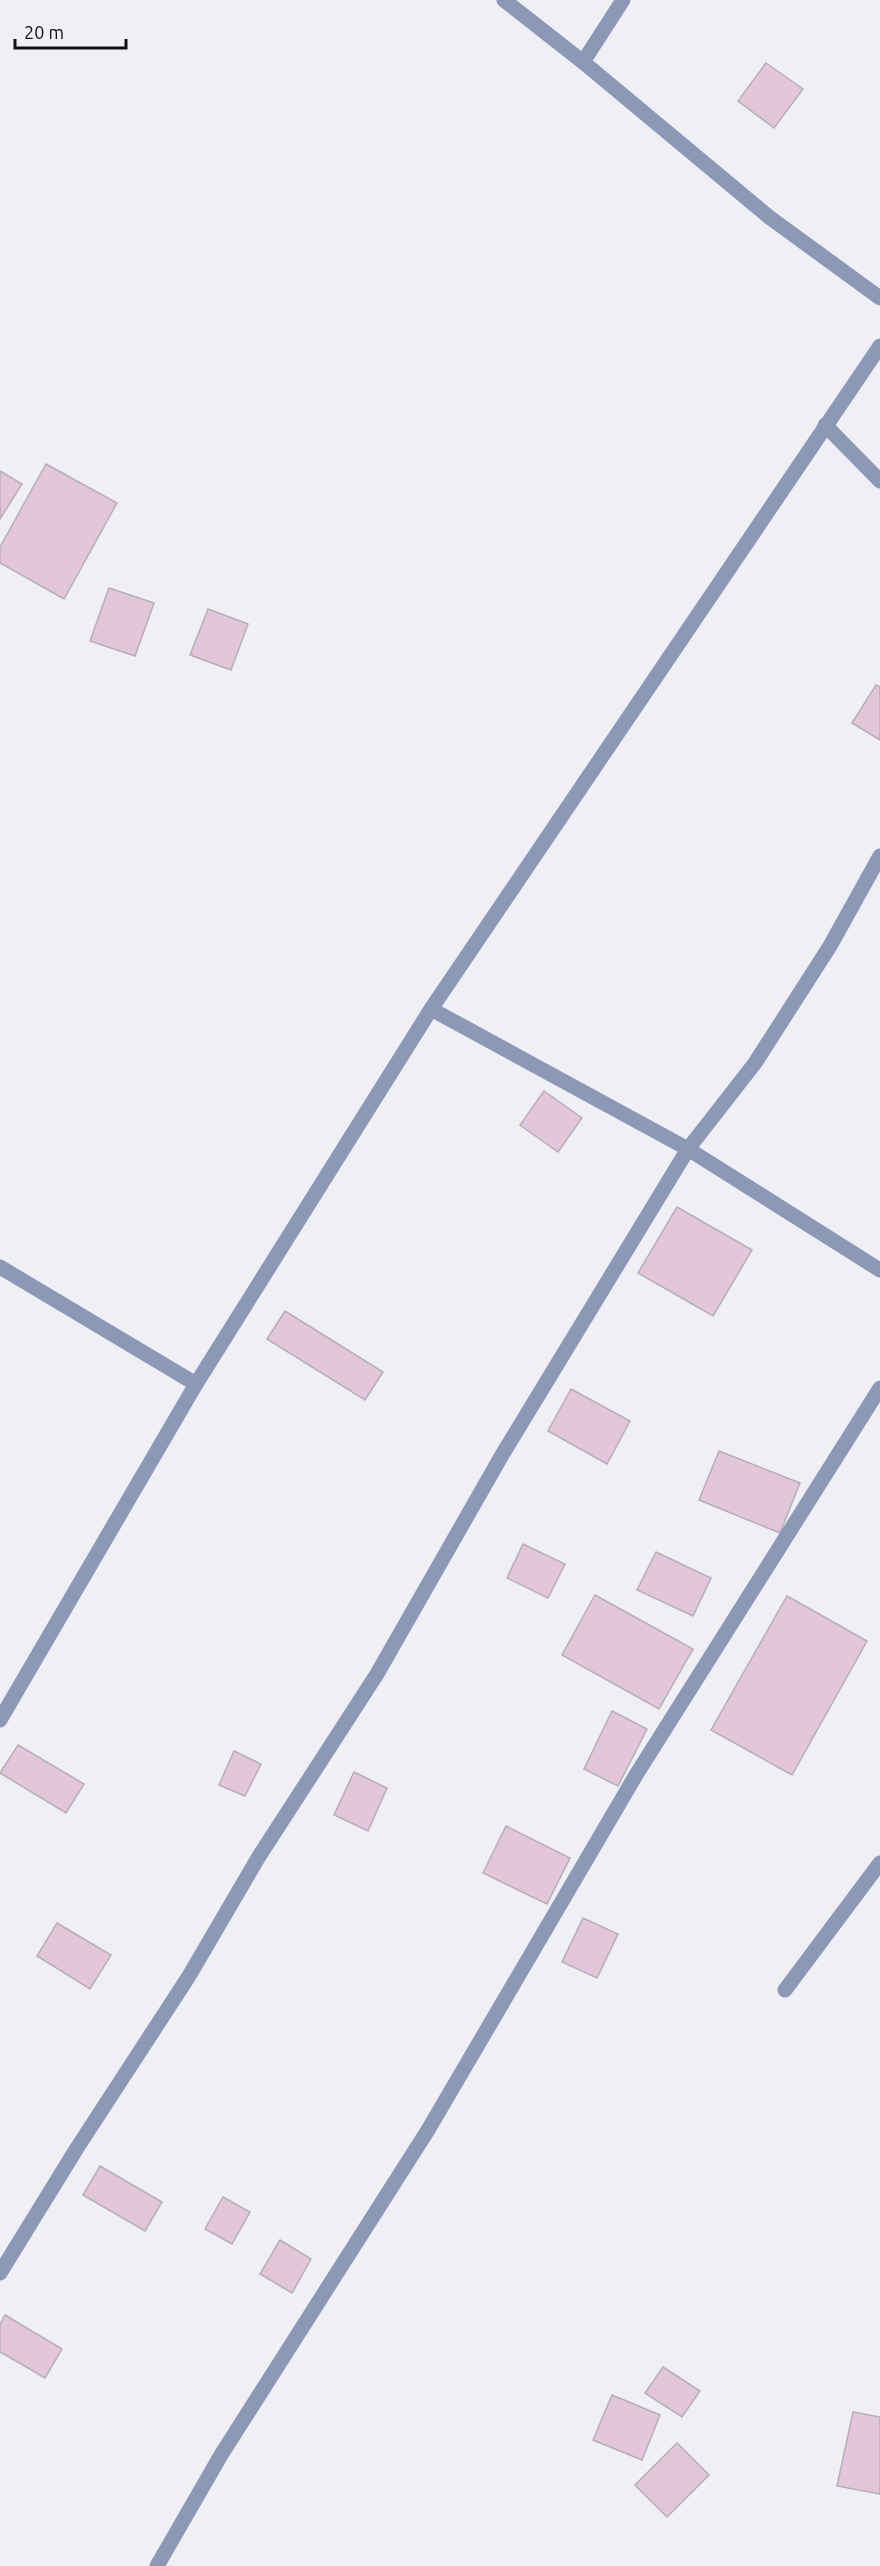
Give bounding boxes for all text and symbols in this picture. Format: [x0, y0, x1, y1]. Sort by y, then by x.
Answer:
scale bar [15, 12, 126, 50]
text: 20 m [24, 22, 64, 42]

